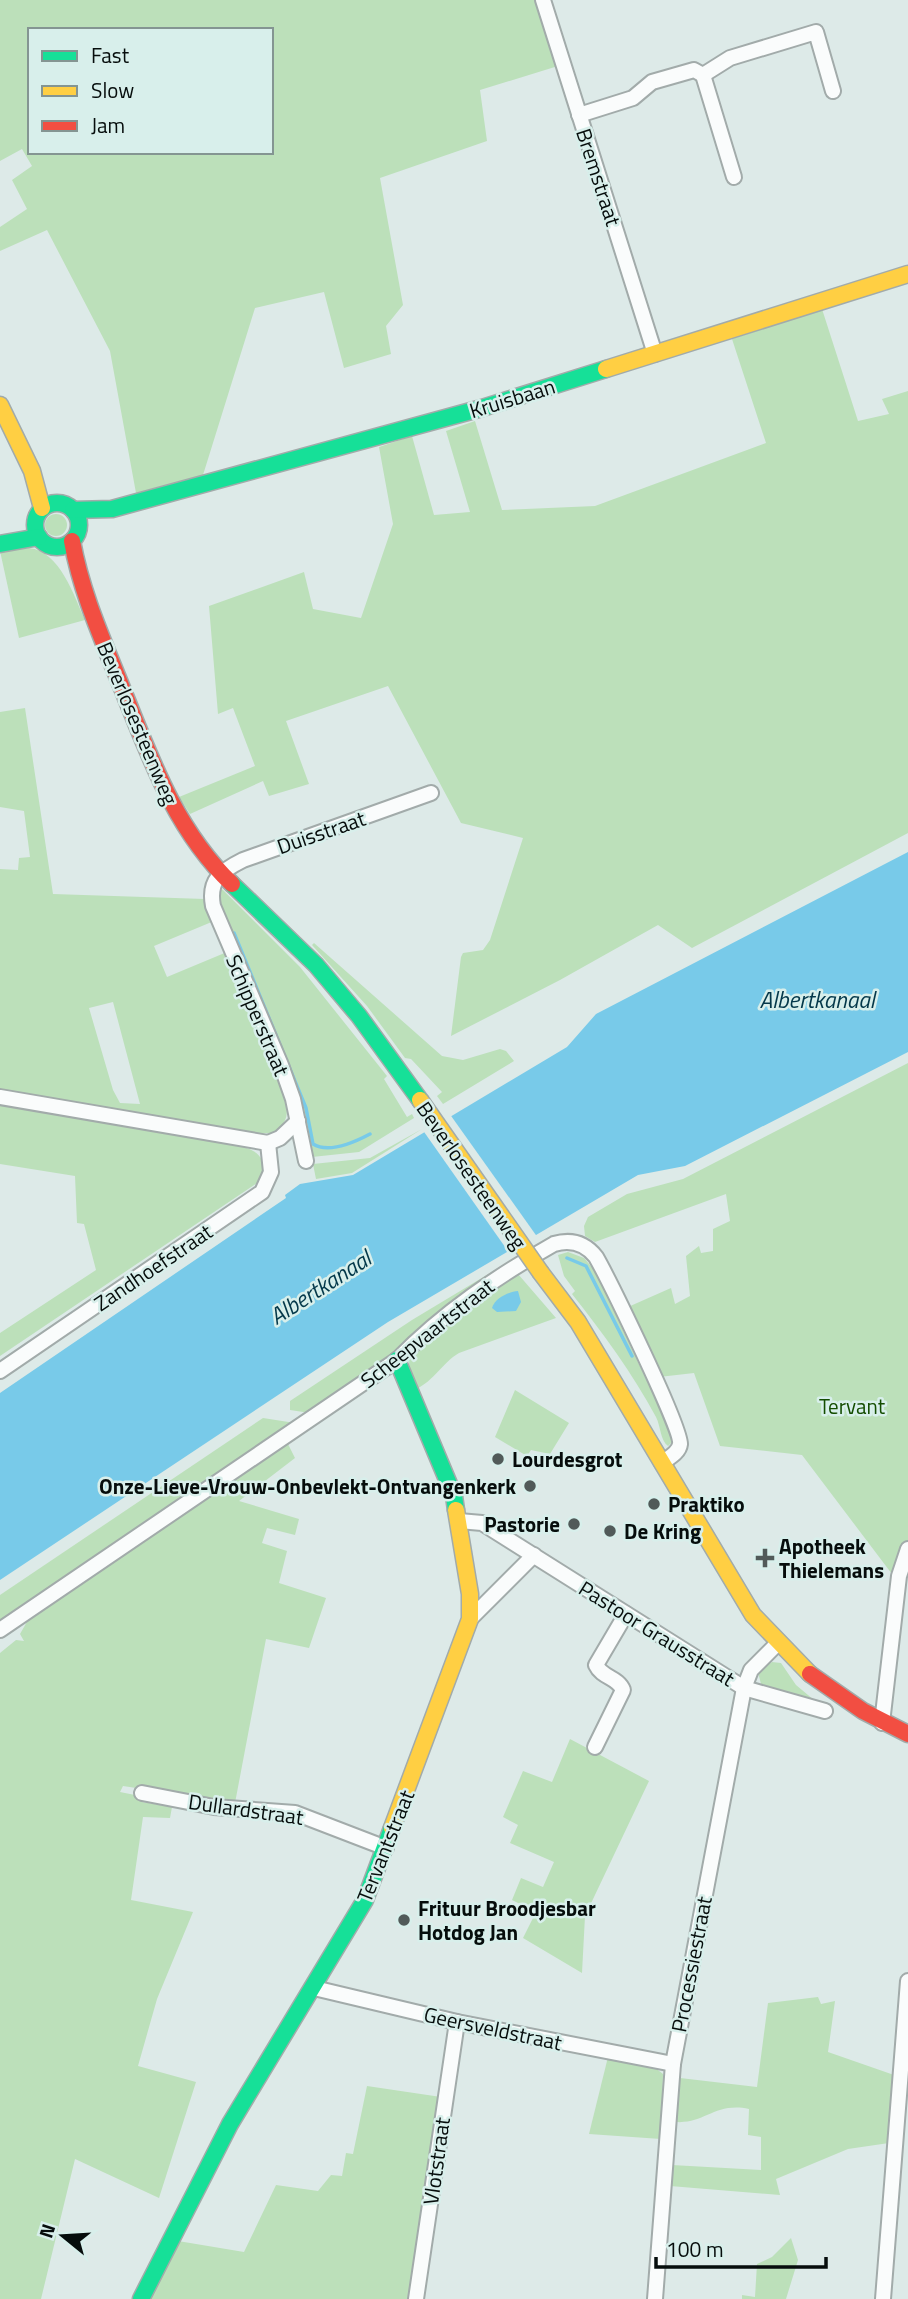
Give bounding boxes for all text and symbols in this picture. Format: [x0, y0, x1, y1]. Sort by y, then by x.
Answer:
legend [28, 28, 273, 154]
text: Fast [91, 39, 130, 71]
text: Slow [91, 74, 134, 106]
text: Jam [91, 109, 125, 141]
street label: Bremstraat [568, 124, 630, 231]
street label: Kruisbaan [465, 370, 559, 426]
street label: Beverlosesteenweg [89, 637, 187, 810]
street label: Duisstraat [272, 802, 370, 862]
street label: Schipperstraat [218, 949, 298, 1081]
water label: Albertkanaal [759, 982, 878, 1017]
street label: Beverlosesteenweg [409, 1094, 535, 1256]
street label: Zandhoefstraat [87, 1215, 219, 1319]
water label: Albertkanaal [262, 1239, 380, 1333]
street label: Scheepvaartstraat [353, 1270, 501, 1396]
park label: Tervant [819, 1390, 886, 1422]
place label: Lourdesgrot [512, 1443, 623, 1475]
marker: Lourdesgrot [490, 1451, 506, 1467]
place label: Onze-Lieve-Vrouw-Onbevlekt-Ontvangenkerk [99, 1470, 516, 1502]
marker: Onze-Lieve-Vrouw-Onbevlekt-Ontvangenkerk [522, 1478, 538, 1494]
place label: Praktiko [668, 1488, 745, 1520]
marker: Praktiko [646, 1496, 662, 1512]
place label: Pastorie [484, 1508, 560, 1540]
place label: De Kring [624, 1515, 701, 1547]
marker: Pastorie [566, 1516, 582, 1532]
marker: De Kring [602, 1523, 618, 1539]
place label: Apotheek Thielemans [779, 1530, 884, 1586]
marker: Apotheek Thielemans [757, 1550, 773, 1566]
street label: Pastoor Grausstraat [573, 1572, 742, 1694]
street label: Tervantstraat [348, 1784, 422, 1907]
street label: Dullardstraat [186, 1785, 306, 1833]
place label: Frituur Broodjesbar Hotdog Jan [418, 1892, 596, 1948]
street label: Processiestraat [662, 1893, 720, 2035]
marker: Frituur Broodjesbar Hotdog Jan [396, 1912, 412, 1928]
street label: Geersveldstraat [421, 1998, 566, 2058]
street label: Vlotstraat [414, 2114, 458, 2207]
north arrow [28, 2201, 98, 2271]
text: N [31, 2220, 62, 2241]
scale bar [656, 2226, 826, 2270]
text: 100 m [666, 2233, 723, 2265]

